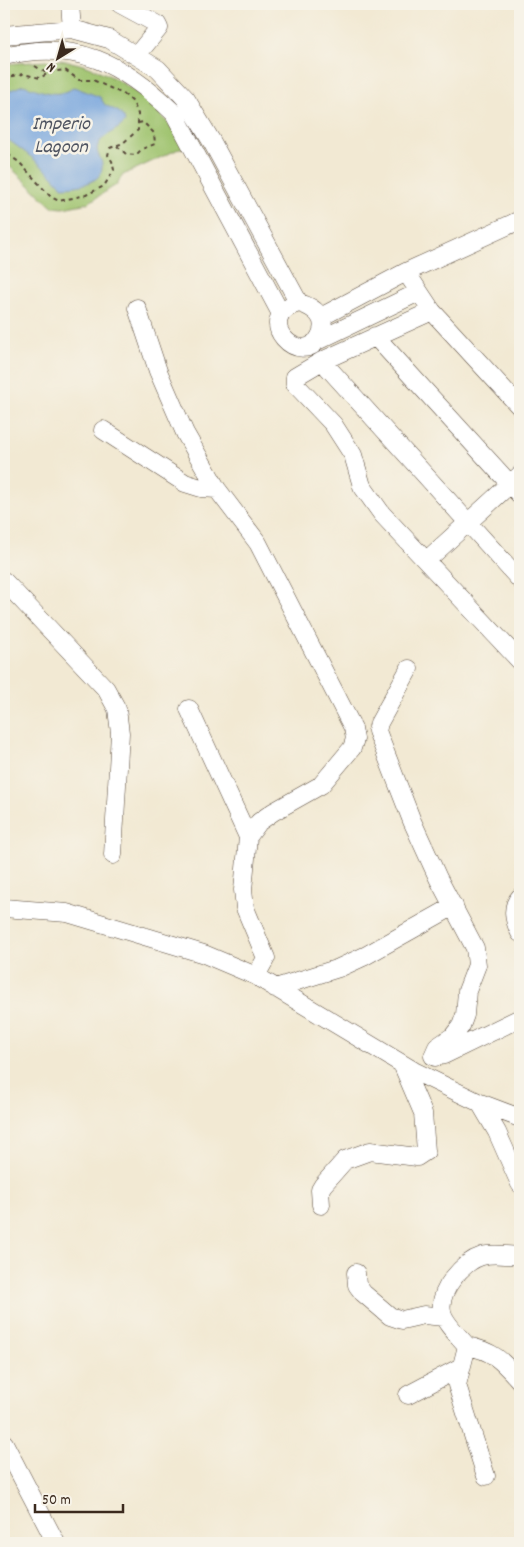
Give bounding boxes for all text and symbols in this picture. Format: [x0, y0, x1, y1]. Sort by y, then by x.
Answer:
north arrow [32, 32, 82, 82]
text: N [43, 57, 60, 77]
water label: Imperio Lagoon [32, 111, 91, 162]
scale bar [35, 1482, 122, 1514]
text: 50 m [42, 1490, 71, 1512]

